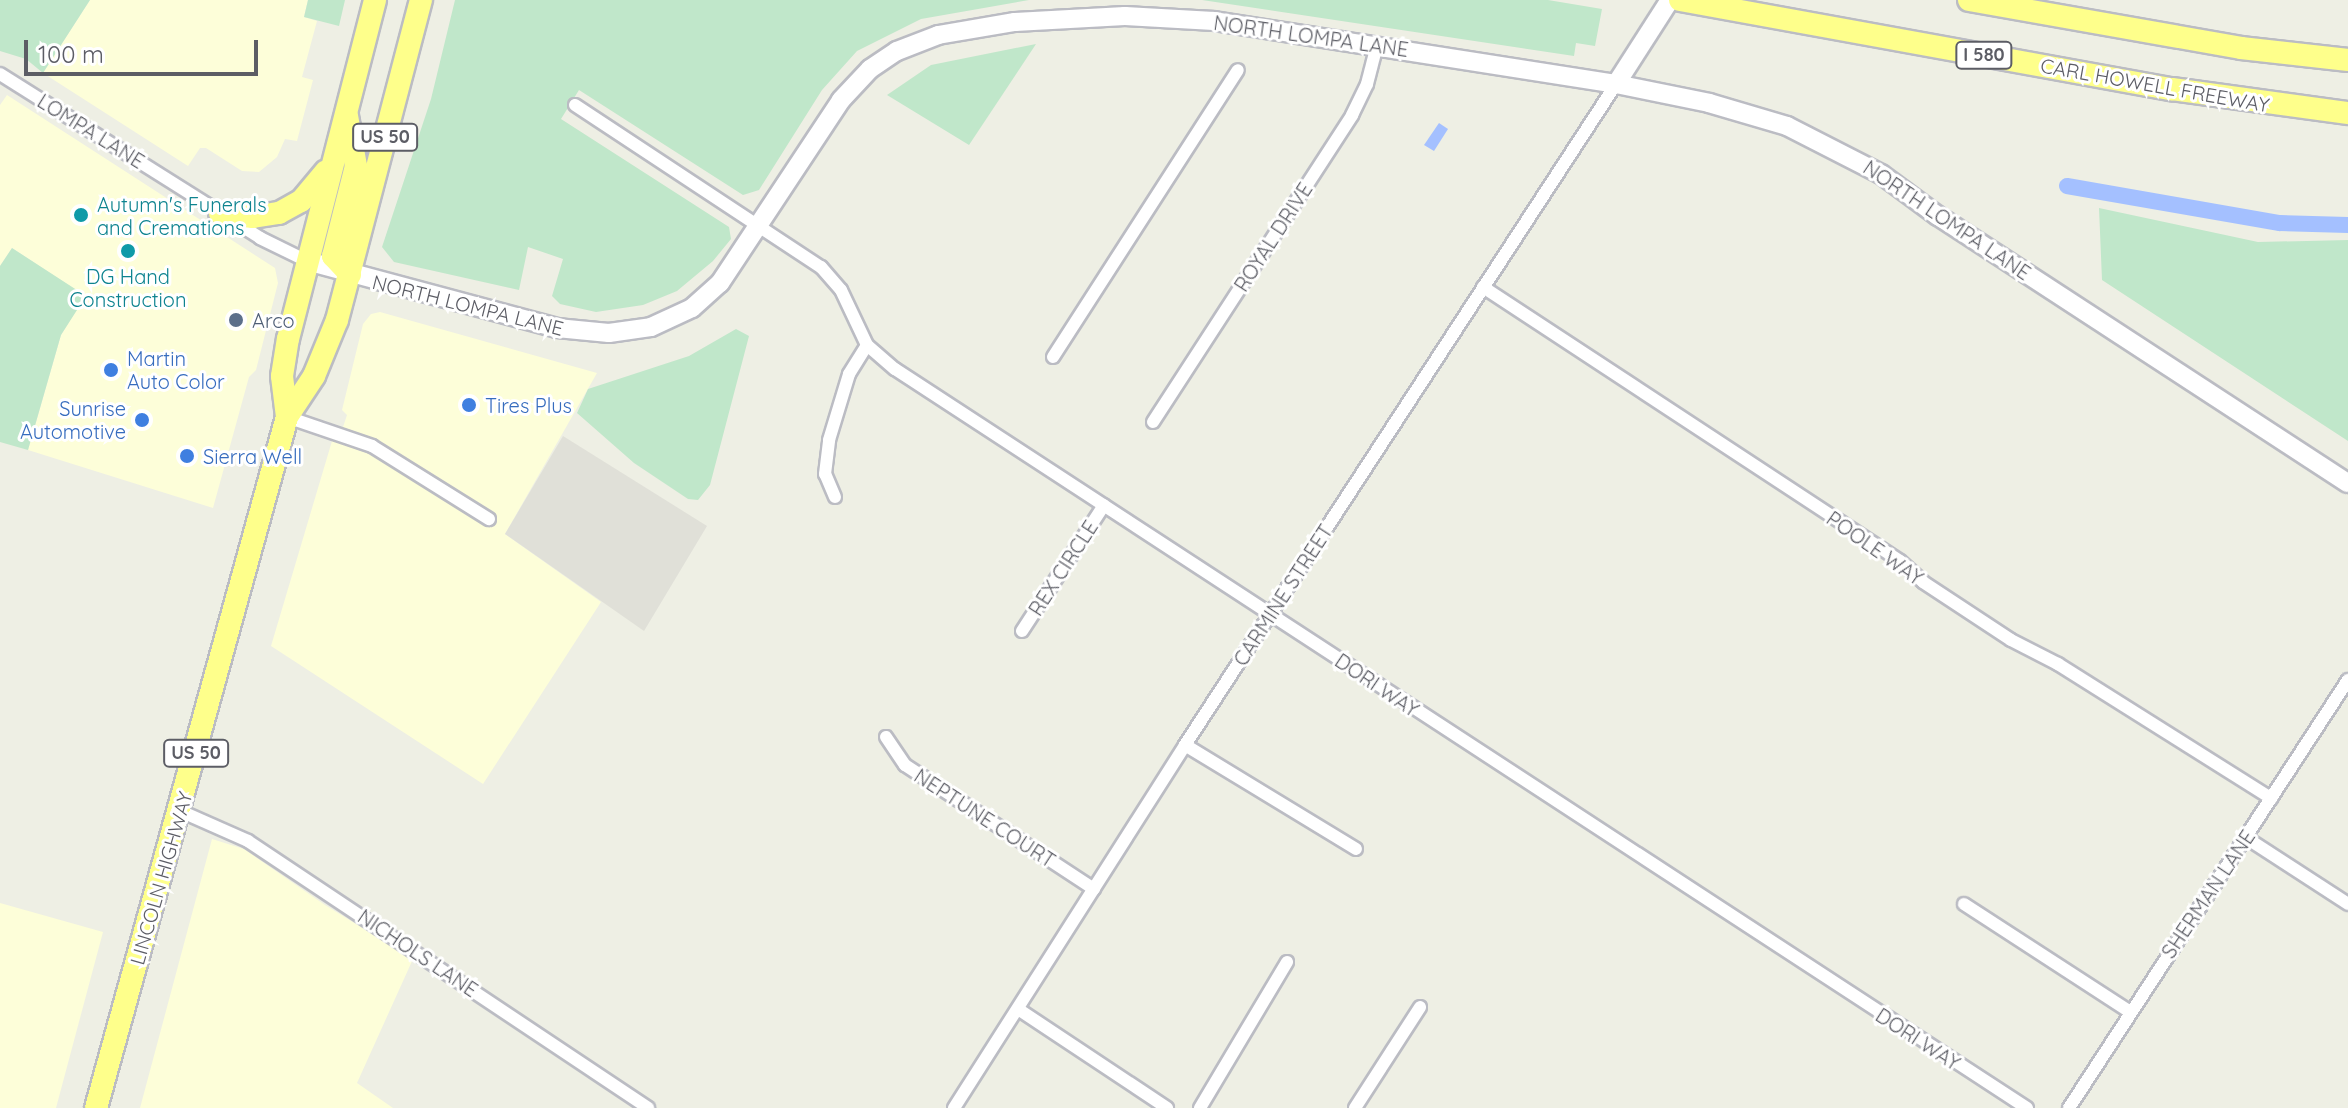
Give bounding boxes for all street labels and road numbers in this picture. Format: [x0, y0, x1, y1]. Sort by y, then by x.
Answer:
street label: NORTH LOMPA LANE [1212, 10, 1410, 62]
road number: I 580 [1954, 41, 2014, 69]
street label: CARL HOWELL FREEWAY [2039, 53, 2271, 117]
street label: LOMPA LANE [33, 89, 149, 173]
road number: US 50 [351, 123, 419, 151]
street label: NORTH LOMPA LANE [1859, 155, 2035, 285]
street label: ROYAL DRIVE [1229, 178, 1317, 296]
street label: NORTH LOMPA LANE [370, 270, 566, 340]
street label: POOLE WAY [1822, 506, 1928, 590]
street label: REX CIRCLE [1023, 516, 1103, 620]
street label: CARMINE STREET [1228, 520, 1338, 670]
street label: DORI WAY [1331, 648, 1423, 722]
road number: US 50 [162, 739, 230, 767]
street label: NEPTUNE COURT [910, 763, 1060, 873]
street label: LINCOLN HIGHWAY [125, 789, 197, 967]
street label: SHERMAN LANE [2156, 825, 2260, 963]
street label: NICHOLS LANE [354, 904, 482, 1002]
street label: DORI WAY [1871, 1003, 1965, 1075]

